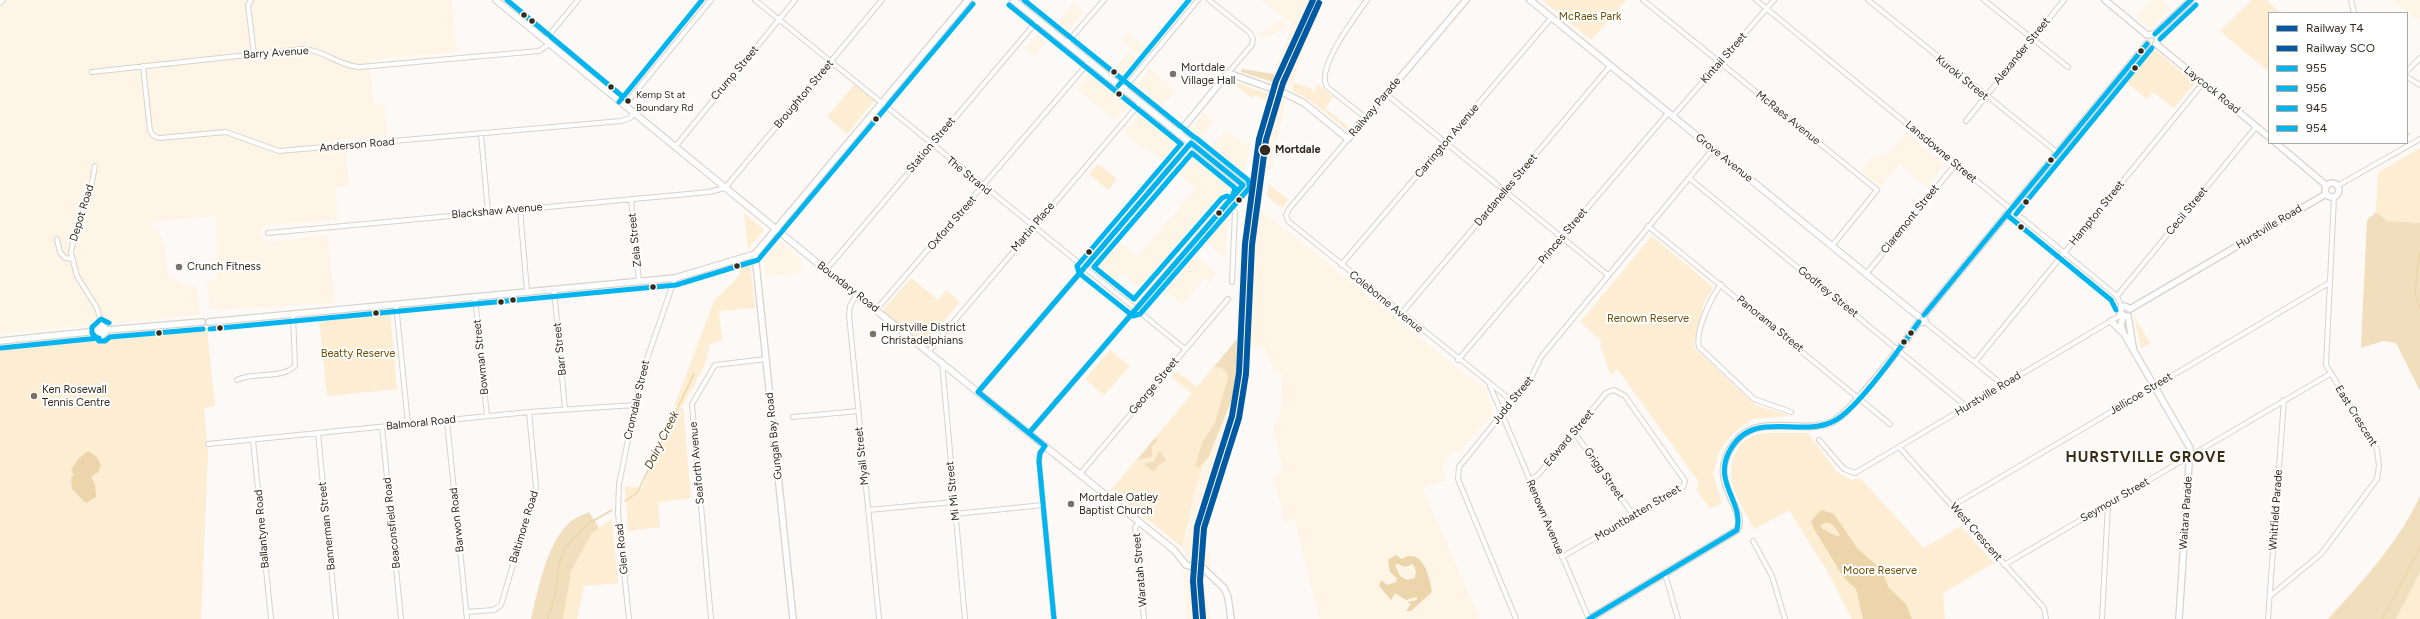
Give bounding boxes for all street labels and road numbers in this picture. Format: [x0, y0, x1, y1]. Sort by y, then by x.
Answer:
street label: Alexander Street [1991, 15, 2053, 87]
street label: Kintail Street [1698, 30, 1750, 86]
street label: Crump Street [708, 43, 762, 103]
street label: Barry Avenue [243, 44, 309, 62]
street label: Kuroki Street [1933, 53, 1991, 103]
street label: Broughton Street [771, 57, 837, 131]
street label: Laycock Road [2181, 63, 2243, 117]
street label: Railway Parade [1346, 75, 1404, 139]
street label: McRaes Avenue [1753, 88, 1823, 148]
street label: Carrington Avenue [1412, 101, 1482, 181]
street label: Station Street [904, 114, 958, 176]
street label: Lansdowne Street [1902, 118, 1980, 186]
street label: Grove Avenue [1693, 131, 1755, 185]
street label: Anderson Road [319, 135, 395, 155]
street label: Dardanelles Street [1472, 151, 1540, 229]
street label: The Strand [944, 154, 994, 198]
street label: Hampton Street [2067, 178, 2127, 248]
street label: Claremont Street [1878, 182, 1942, 256]
street label: Depot Road [67, 183, 97, 243]
street label: Cecil Street [2164, 184, 2210, 238]
street label: Oxford Street [925, 193, 979, 253]
street label: Blackshaw Avenue [451, 200, 543, 222]
street label: Martin Place [1008, 200, 1058, 254]
street label: Hurstville Road [2234, 202, 2304, 252]
street label: Princes Street [1536, 205, 1590, 267]
street label: Zela Street [626, 212, 644, 268]
street label: Boundary Road [814, 259, 882, 315]
street label: Godfrey Street [1795, 264, 1861, 320]
street label: Coleborne Avenue [1346, 268, 1426, 336]
street label: Panorama Street [1734, 293, 1806, 355]
street label: Bowman Street [470, 318, 492, 396]
street label: Barr Street [551, 322, 569, 376]
street label: George Street [1126, 355, 1182, 417]
street label: Cromdale Street [621, 359, 653, 441]
street label: Hurstville Road [1953, 369, 2023, 419]
street label: Jellicoe Street [2107, 370, 2175, 418]
street label: Judd Street [1490, 373, 1536, 427]
street label: East Crescent [2332, 383, 2380, 449]
street label: Gungah Bay Road [763, 392, 785, 480]
street label: Edward Street [1541, 407, 1597, 469]
street label: Balmoral Road [385, 413, 457, 433]
street label: Seaforth Avenue [687, 421, 707, 505]
street label: Myall Street [852, 426, 872, 486]
street label: Grigg Street [1581, 445, 1627, 503]
street label: Mi Mi Street [943, 460, 963, 522]
street label: Whitfield Parade [2267, 469, 2285, 551]
street label: Seymour Street [2078, 475, 2152, 525]
street label: Waitara Parade [2177, 476, 2195, 550]
street label: Beaconsfield Road [381, 477, 403, 569]
street label: Renown Avenue [1523, 478, 1567, 556]
street label: Bannerman Street [316, 481, 338, 571]
street label: Mountbatten Street [1593, 482, 1683, 544]
street label: Barwon Road [447, 487, 467, 553]
street label: Ballantyne Road [252, 489, 272, 569]
street label: Baltimore Road [507, 489, 541, 565]
street label: West Crescent [1947, 500, 2005, 564]
street label: Glen Road [613, 523, 631, 575]
street label: Waratah Street [1130, 532, 1150, 608]

